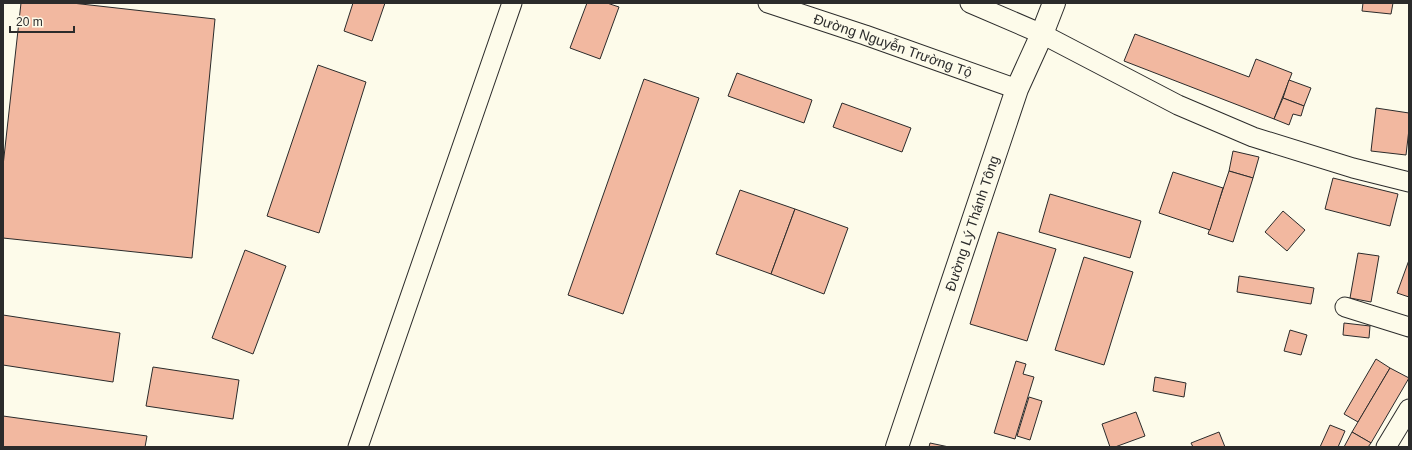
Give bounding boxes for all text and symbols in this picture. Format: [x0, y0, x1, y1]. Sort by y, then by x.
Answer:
scale bar [10, 8, 74, 34]
street label: Đường Nguyễn Trường Tộ [812, 11, 975, 81]
text: 20 m [16, 15, 43, 29]
street label: Đường Lý Thánh Tông [942, 153, 1002, 293]

